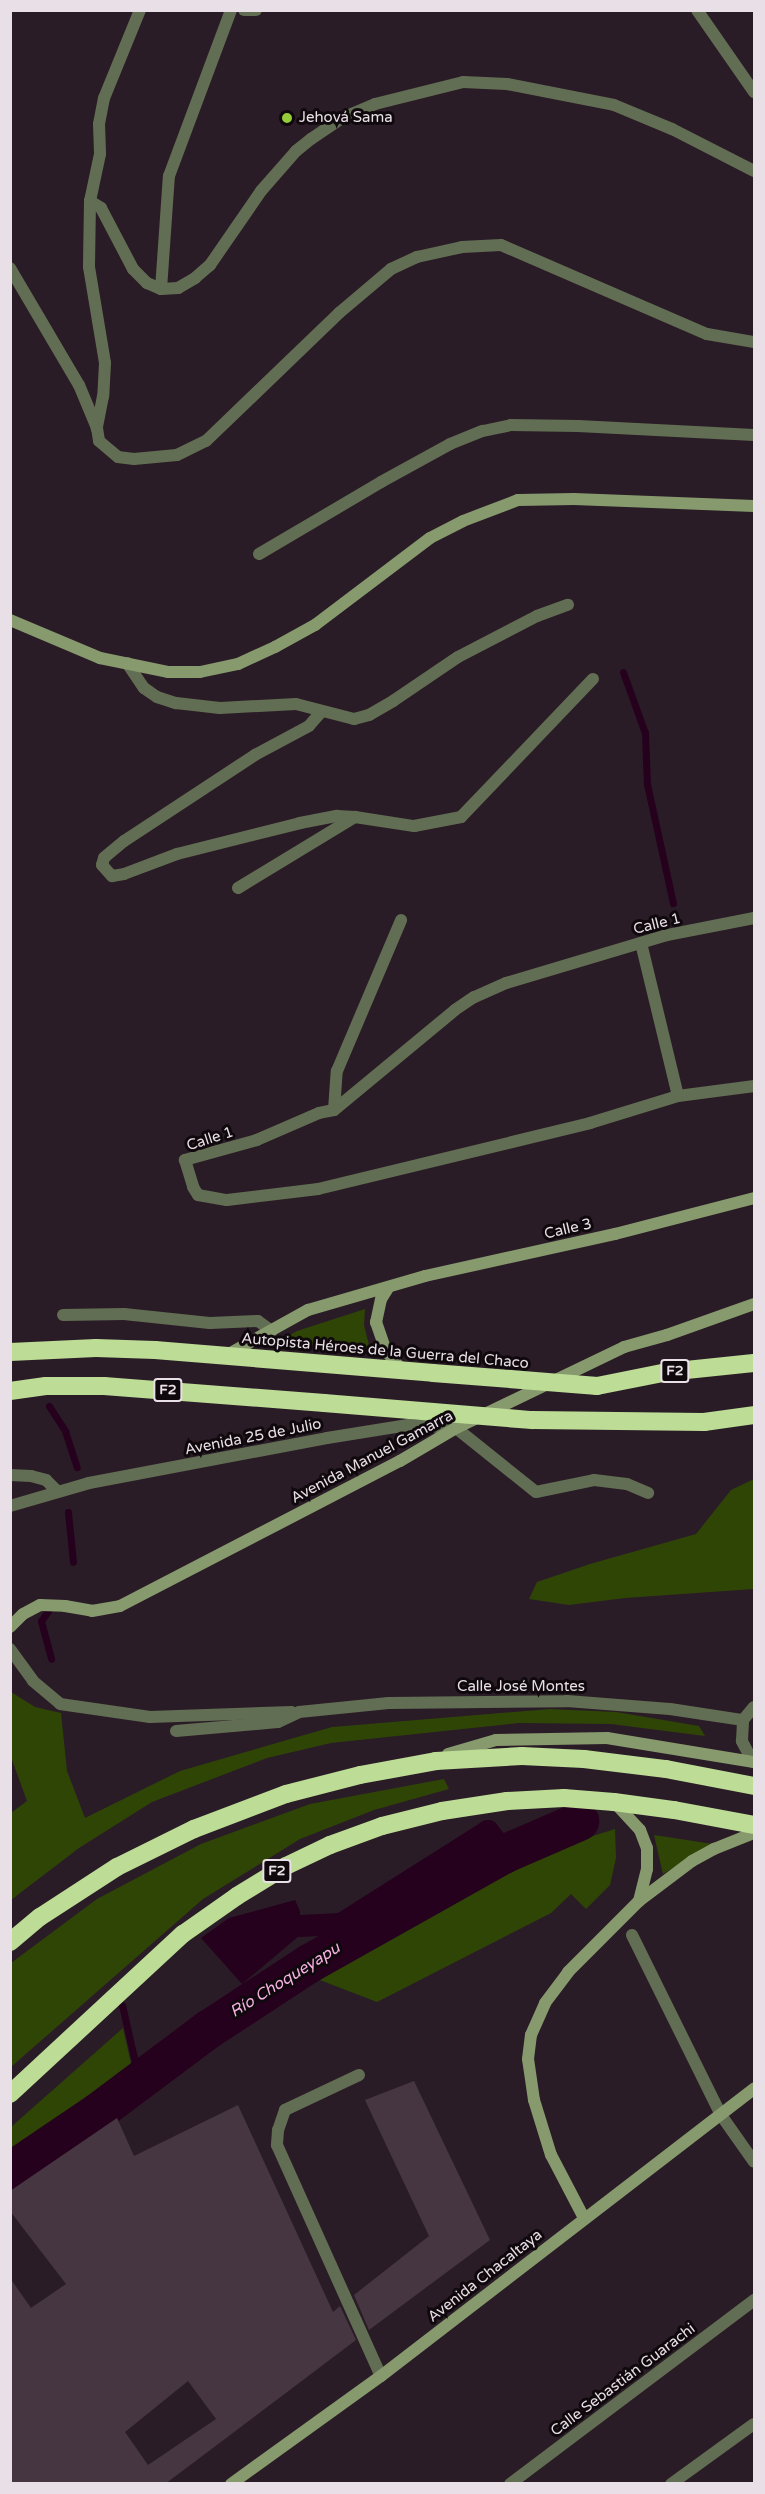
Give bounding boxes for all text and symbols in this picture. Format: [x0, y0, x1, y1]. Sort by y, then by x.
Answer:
place label: Jehová Sama [299, 109, 393, 127]
marker: Jehová Sama [280, 111, 294, 125]
street label: Calle 1 [631, 909, 683, 939]
street label: Calle 1 [184, 1123, 236, 1155]
street label: Calle 3 [543, 1215, 593, 1243]
street label: Autopista Héroes de la Guerra del Chaco [241, 1329, 529, 1373]
road number: F2 [660, 1360, 690, 1382]
road number: F2 [153, 1379, 183, 1401]
street label: Avenida Manuel Gamarra [288, 1407, 456, 1507]
street label: Avenida 25 de Julio [183, 1415, 323, 1459]
street label: Calle José Montes [457, 1678, 585, 1696]
road number: F2 [262, 1860, 292, 1882]
water label: Río Choqueyapu [226, 1938, 344, 2022]
street label: Avenida Chacaltaya [424, 2226, 546, 2326]
street label: Calle Sebastián Guarachi [547, 2320, 699, 2440]

